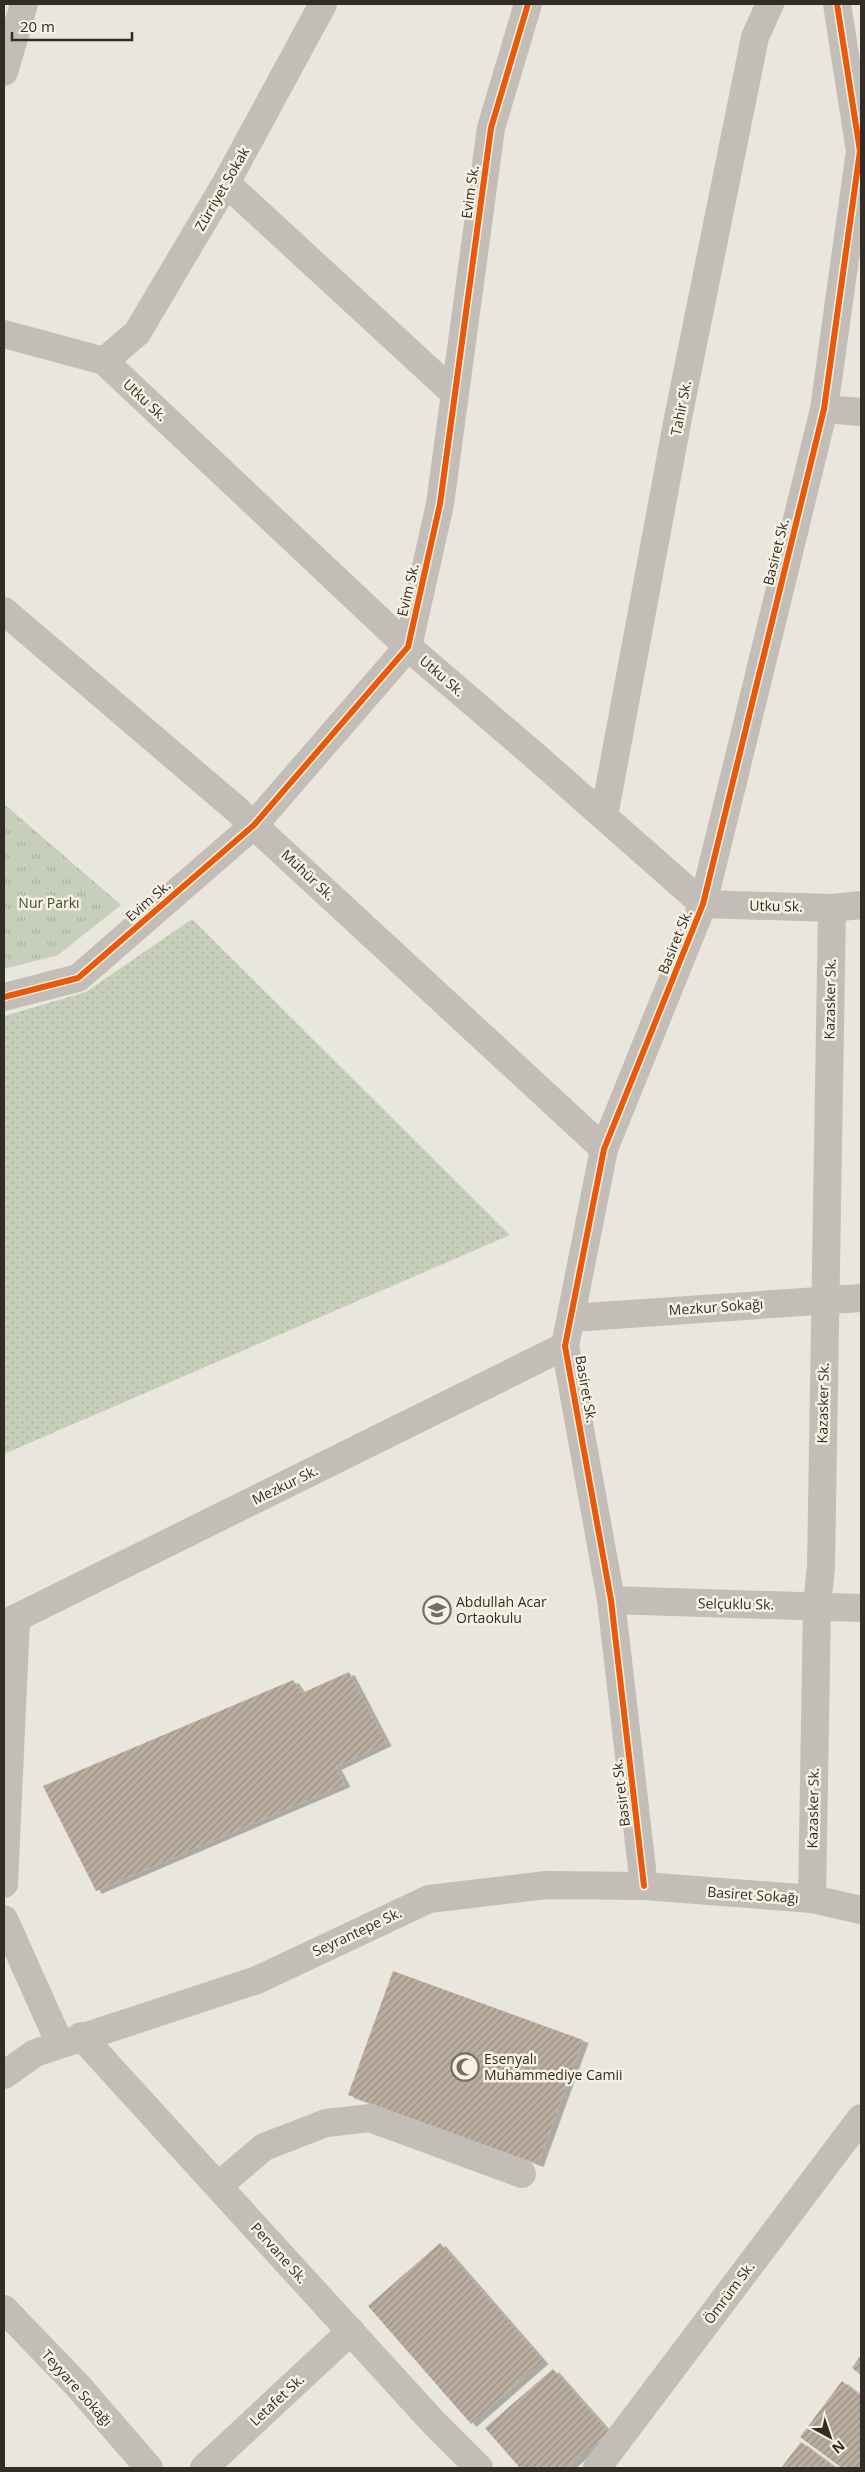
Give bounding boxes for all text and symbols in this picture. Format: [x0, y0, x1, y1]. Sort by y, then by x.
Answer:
scale bar [12, 10, 132, 42]
text: 20 m [20, 16, 55, 36]
street label: Zürriyet Sokak [190, 143, 254, 234]
street label: Evim Sk. [456, 164, 483, 220]
street label: Utku Sk. [119, 374, 171, 425]
street label: Tahir Sk. [666, 379, 695, 437]
street label: Basiret Sk. [758, 517, 793, 587]
street label: Evim Sk. [392, 562, 423, 618]
street label: Utku Sk. [416, 651, 469, 700]
street label: Mühür Sk. [278, 845, 339, 904]
street label: Evim Sk. [121, 876, 174, 925]
park label: Nur Parkı [18, 893, 80, 912]
street label: Utku Sk. [749, 896, 803, 915]
street label: Basiret Sk. [653, 907, 696, 977]
street label: Kazasker Sk. [819, 959, 840, 1039]
street label: Mezkur Sokağı [668, 1294, 764, 1319]
street label: Basiret Sk. [571, 1354, 602, 1424]
street label: Kazasker Sk. [812, 1363, 833, 1443]
street label: Mezkur Sk. [249, 1460, 321, 1509]
place label: Abdullah Acar Ortaokulu [456, 1592, 547, 1627]
street label: Selçuklu Sk. [698, 1593, 774, 1614]
school or university icon: Abdullah Acar Ortaokulu [422, 1595, 452, 1625]
street label: Basiret Sk. [607, 1758, 634, 1828]
street label: Kazasker Sk. [802, 1768, 823, 1848]
street label: Basiret Sokağı [707, 1882, 799, 1907]
street label: Seyrantepe Sk. [309, 1903, 404, 1960]
place label: Esenyalı Muhammediye Camii [484, 2049, 623, 2084]
mosque icon: Esenyalı Muhammediye Camii [450, 2052, 480, 2082]
street label: Pervane Sk. [247, 2218, 312, 2287]
street label: Ömrüm Sk. [699, 2258, 758, 2328]
street label: Teyyare Sokağı [38, 2345, 117, 2430]
street label: Letafet Sk. [245, 2370, 308, 2430]
north arrow [805, 2412, 855, 2462]
text: N [828, 2436, 849, 2458]

